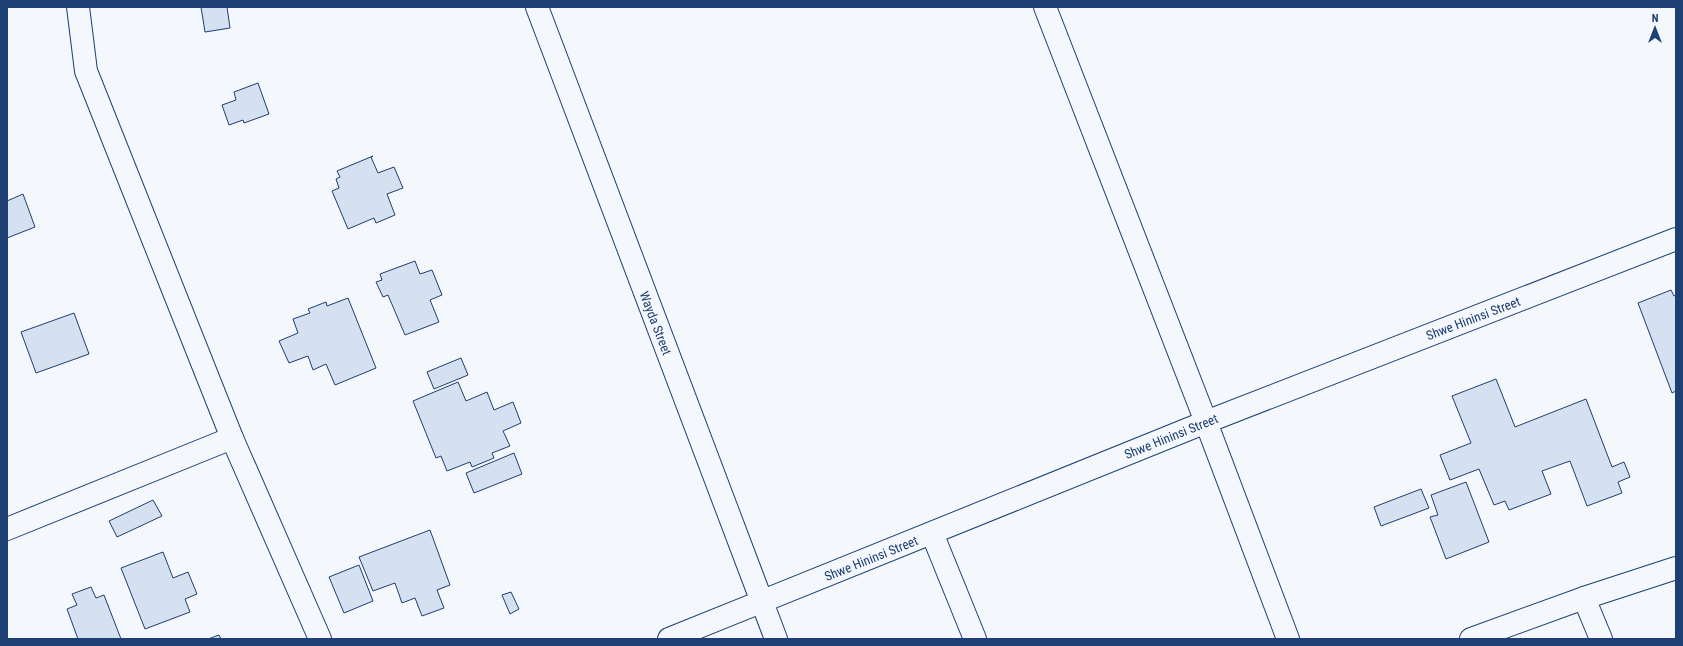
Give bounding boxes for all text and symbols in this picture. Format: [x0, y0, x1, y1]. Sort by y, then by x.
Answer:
north arrow [1635, 8, 1675, 48]
text: N [1652, 12, 1659, 25]
street label: Wayda Street [636, 289, 675, 357]
street label: Shwe Hininsi Street [1424, 294, 1522, 343]
street label: Shwe Hininsi Street [1122, 411, 1220, 462]
street label: Shwe Hininsi Street [822, 533, 920, 584]

